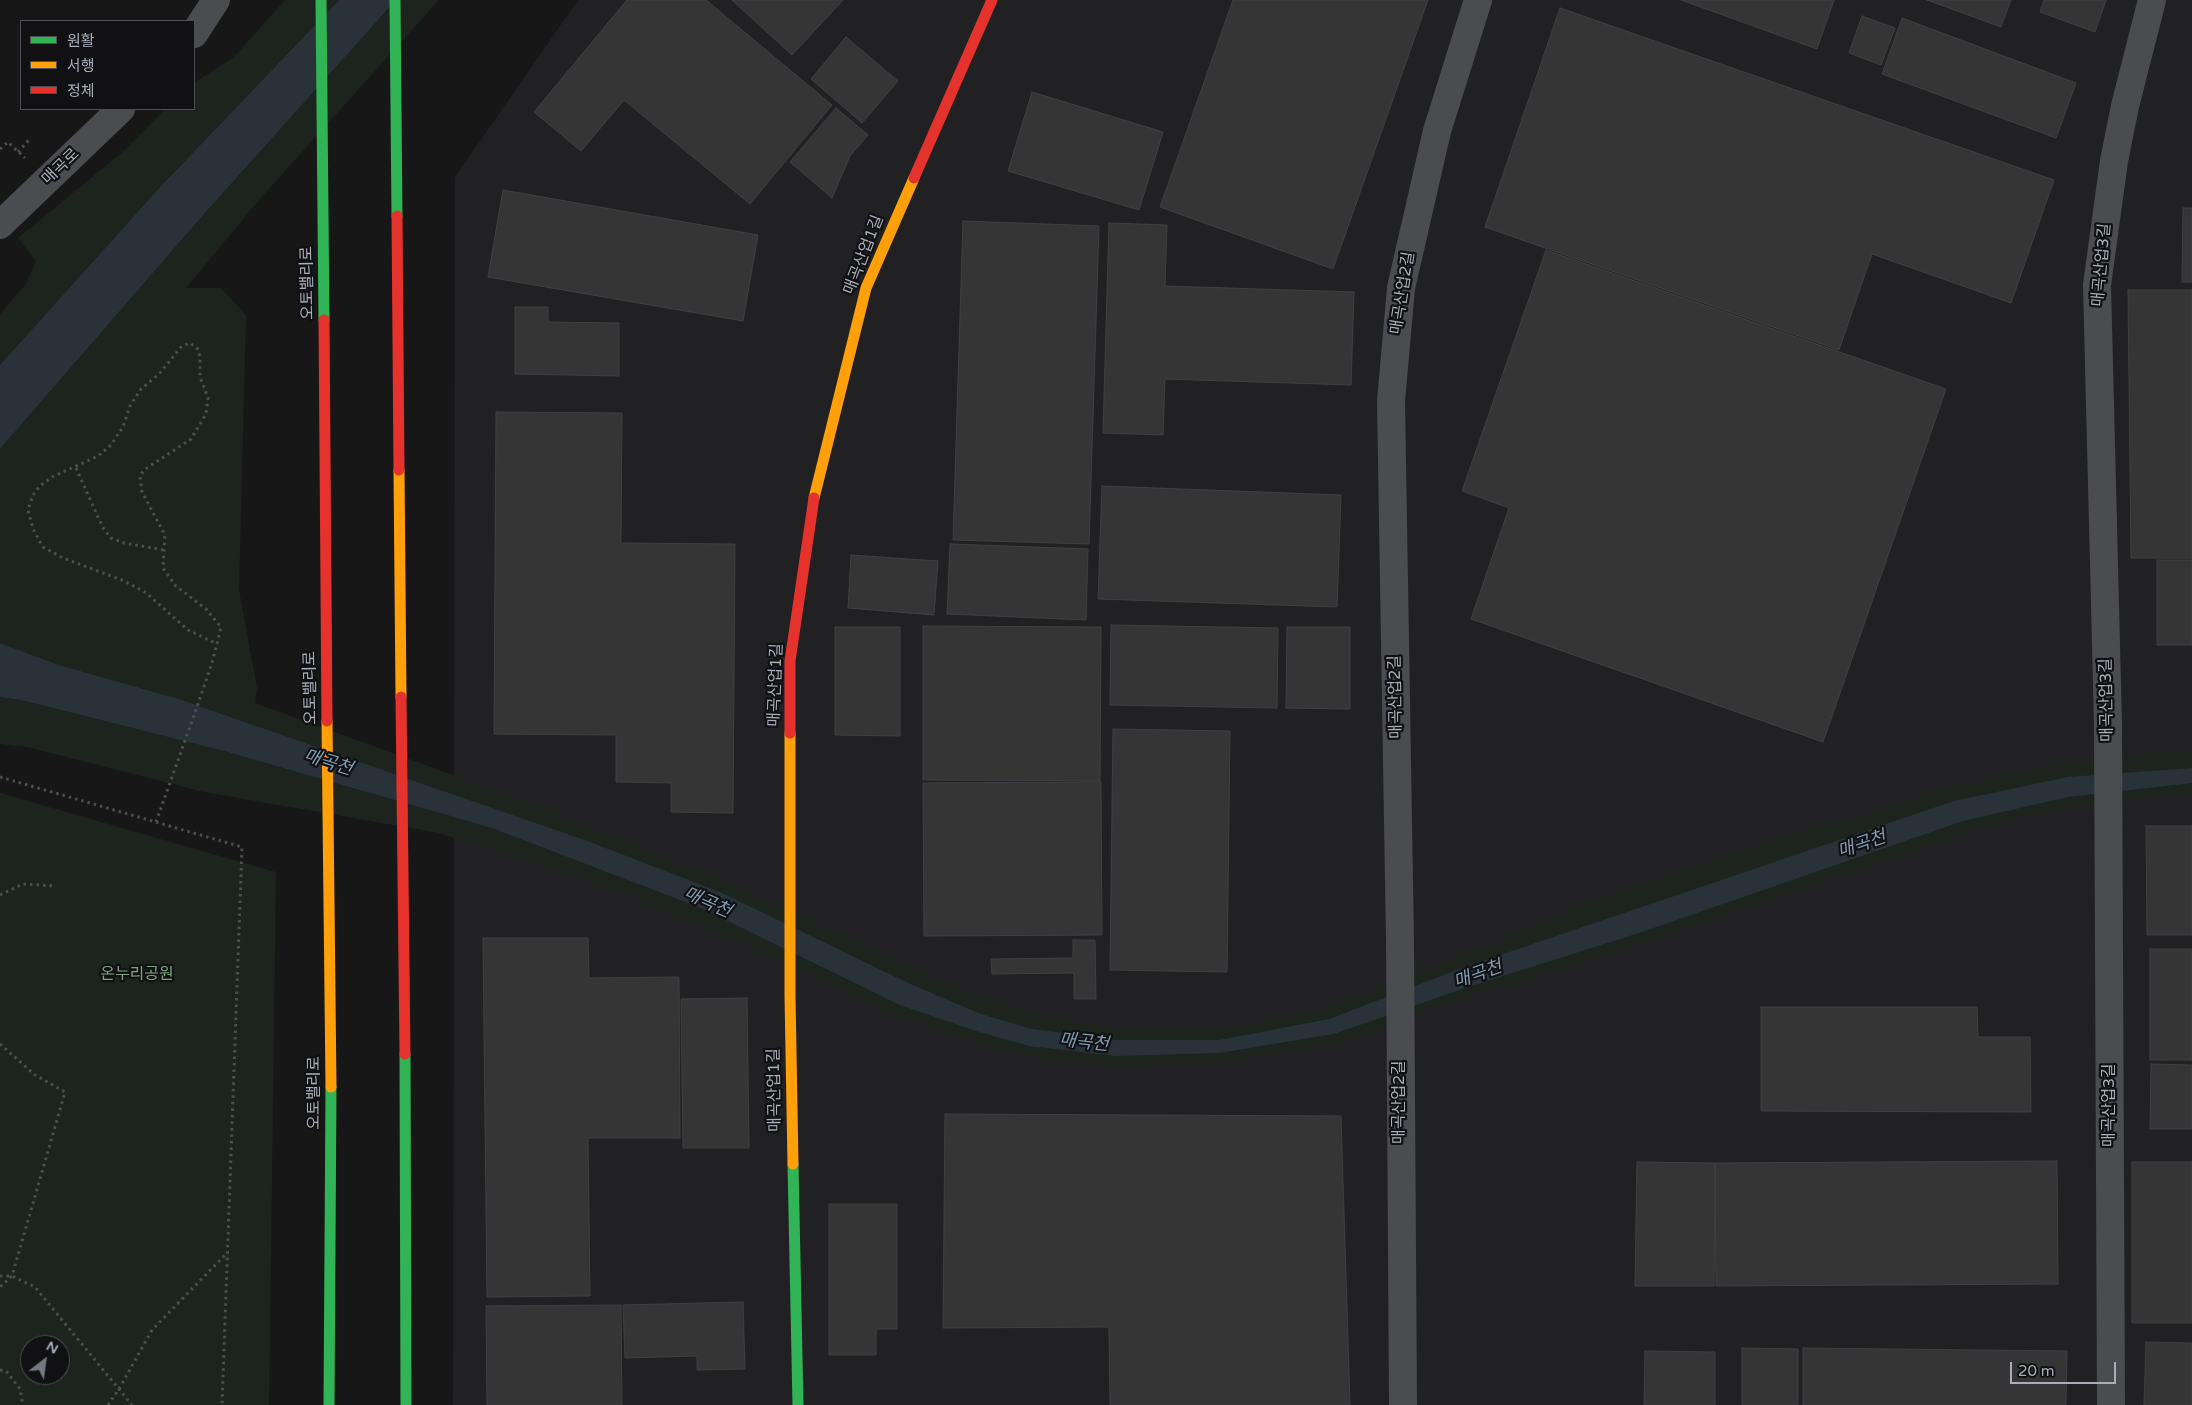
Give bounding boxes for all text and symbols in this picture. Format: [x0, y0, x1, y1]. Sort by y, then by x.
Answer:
legend [20, 20, 195, 110]
text: 원활 [67, 32, 95, 50]
text: 서행 [67, 57, 95, 75]
text: 정체 [67, 82, 95, 100]
street label: 매곡로 [38, 145, 84, 189]
street label: 매곡산업1길 [840, 213, 888, 297]
street label: 매곡산업3길 [2089, 222, 2115, 308]
street label: 오토밸리로 [298, 246, 318, 320]
street label: 매곡산업2길 [1387, 250, 1419, 336]
street label: 매곡산업1길 [765, 643, 787, 727]
street label: 오토밸리로 [301, 651, 321, 725]
street label: 매곡산업2길 [1386, 655, 1406, 739]
street label: 매곡산업3길 [2097, 658, 2117, 742]
water label: 매곡천 [301, 745, 355, 781]
water label: 매곡천 [1835, 827, 1889, 863]
water label: 매곡천 [680, 883, 734, 923]
water label: 매곡천 [1451, 956, 1505, 994]
park label: 온누리공원 [100, 965, 174, 985]
water label: 매곡천 [1058, 1030, 1110, 1056]
street label: 매곡산업1길 [765, 1048, 785, 1132]
street label: 오토밸리로 [305, 1056, 325, 1130]
street label: 매곡산업2길 [1390, 1060, 1410, 1144]
street label: 매곡산업3길 [2100, 1063, 2120, 1147]
north arrow [20, 1335, 70, 1385]
text: N [43, 1337, 61, 1358]
scale bar [2012, 1352, 2118, 1384]
text: 20 m [2018, 1362, 2055, 1380]

